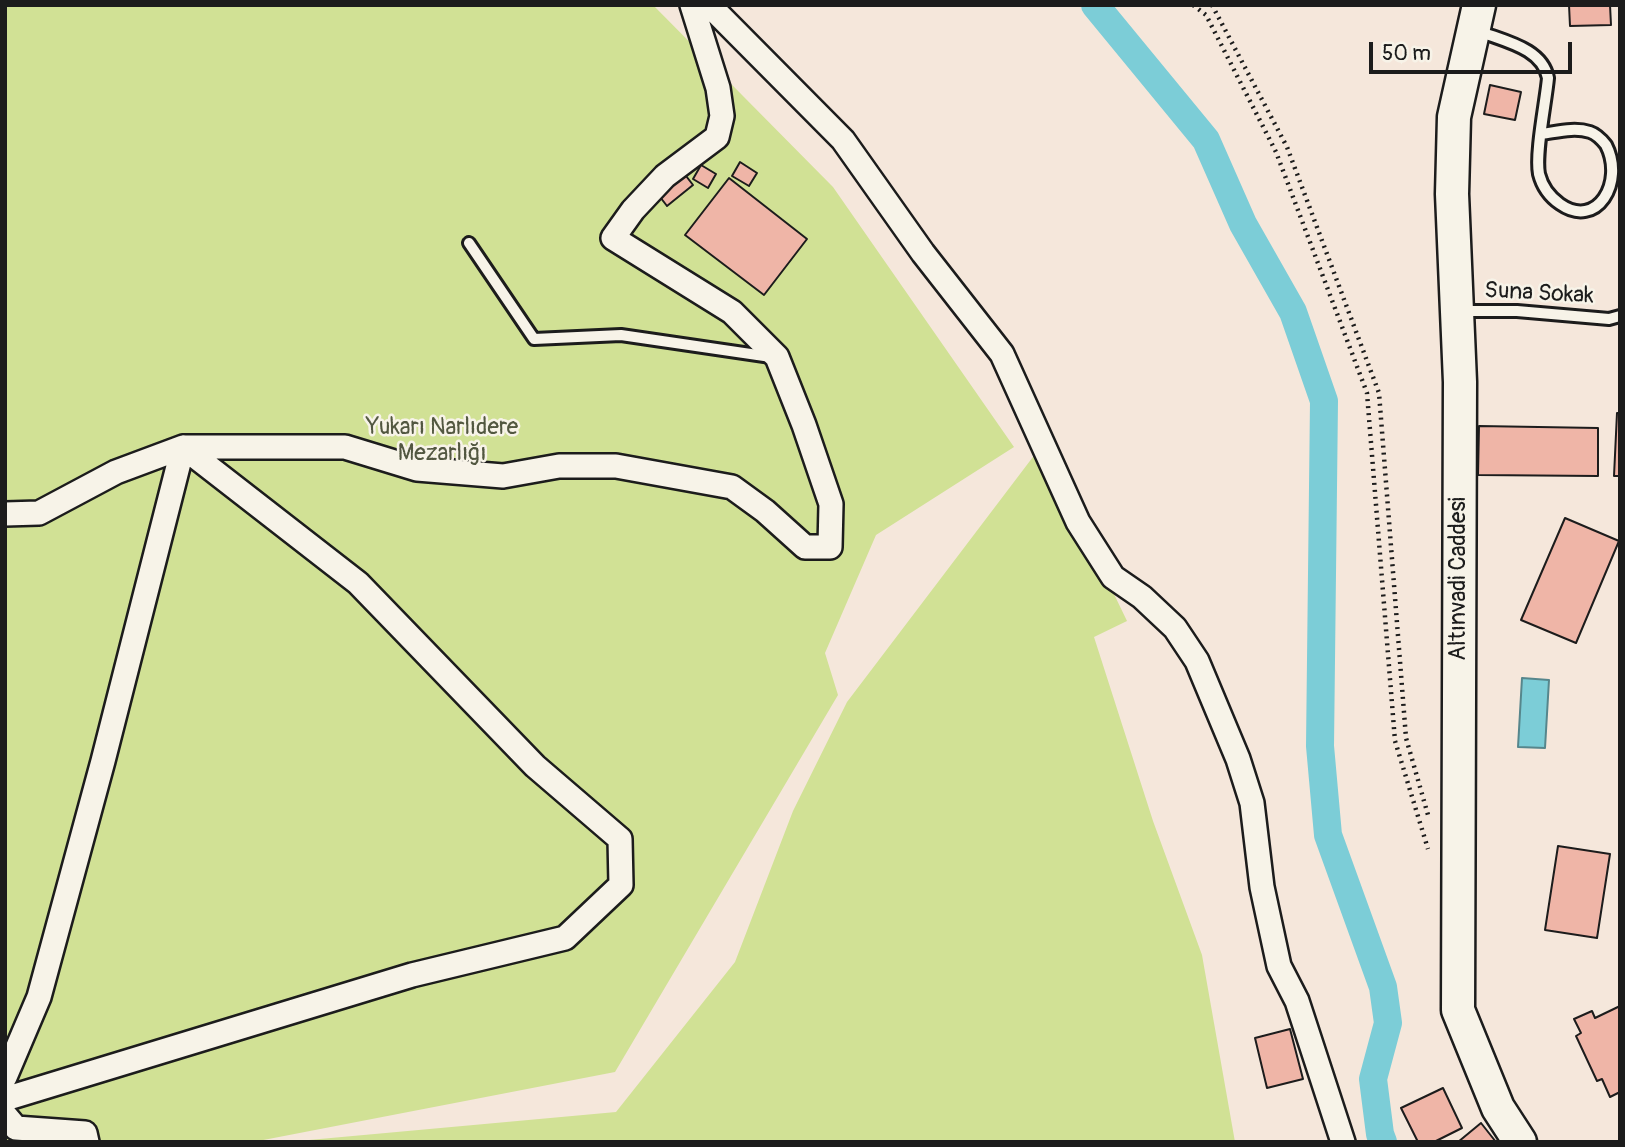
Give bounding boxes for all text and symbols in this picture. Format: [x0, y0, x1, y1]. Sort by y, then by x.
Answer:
scale bar [1373, 28, 1576, 72]
text: 50 m [1382, 40, 1431, 67]
street label: Suna Sokak [1484, 277, 1594, 311]
park label: Yukarı Narlıdere Mezarlığı [366, 414, 518, 468]
street label: Altınvadi Caddesi [1445, 497, 1473, 661]

